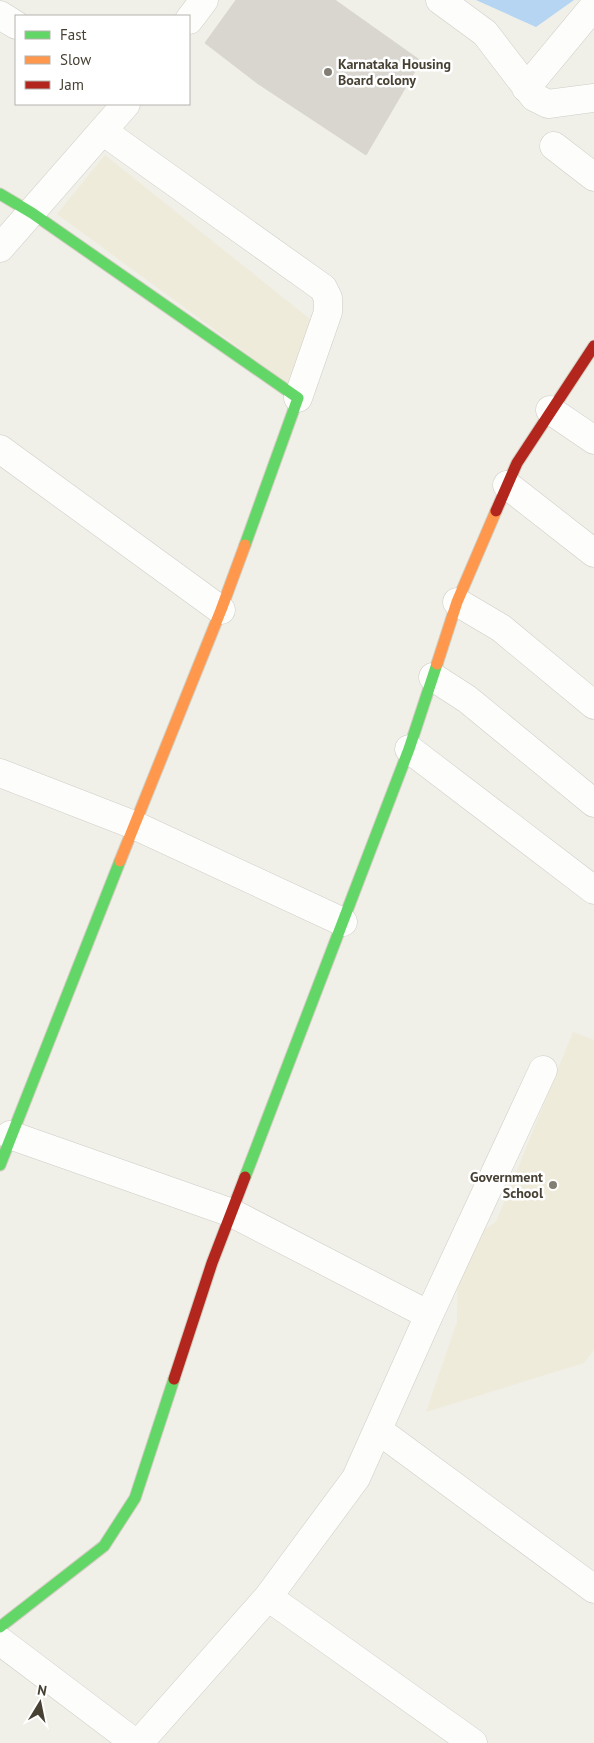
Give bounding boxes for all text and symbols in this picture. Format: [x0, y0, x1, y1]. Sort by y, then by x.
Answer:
legend [15, 15, 190, 105]
text: Fast [60, 25, 87, 44]
text: Slow [60, 50, 91, 69]
place label: Karnataka Housing Board colony [338, 55, 451, 89]
marker: Karnataka Housing Board colony [322, 66, 334, 78]
text: Jam [59, 75, 84, 94]
place label: Government School [470, 1168, 544, 1202]
marker: Government School [547, 1179, 559, 1191]
north arrow [15, 1678, 65, 1728]
text: N [36, 1681, 48, 1700]

